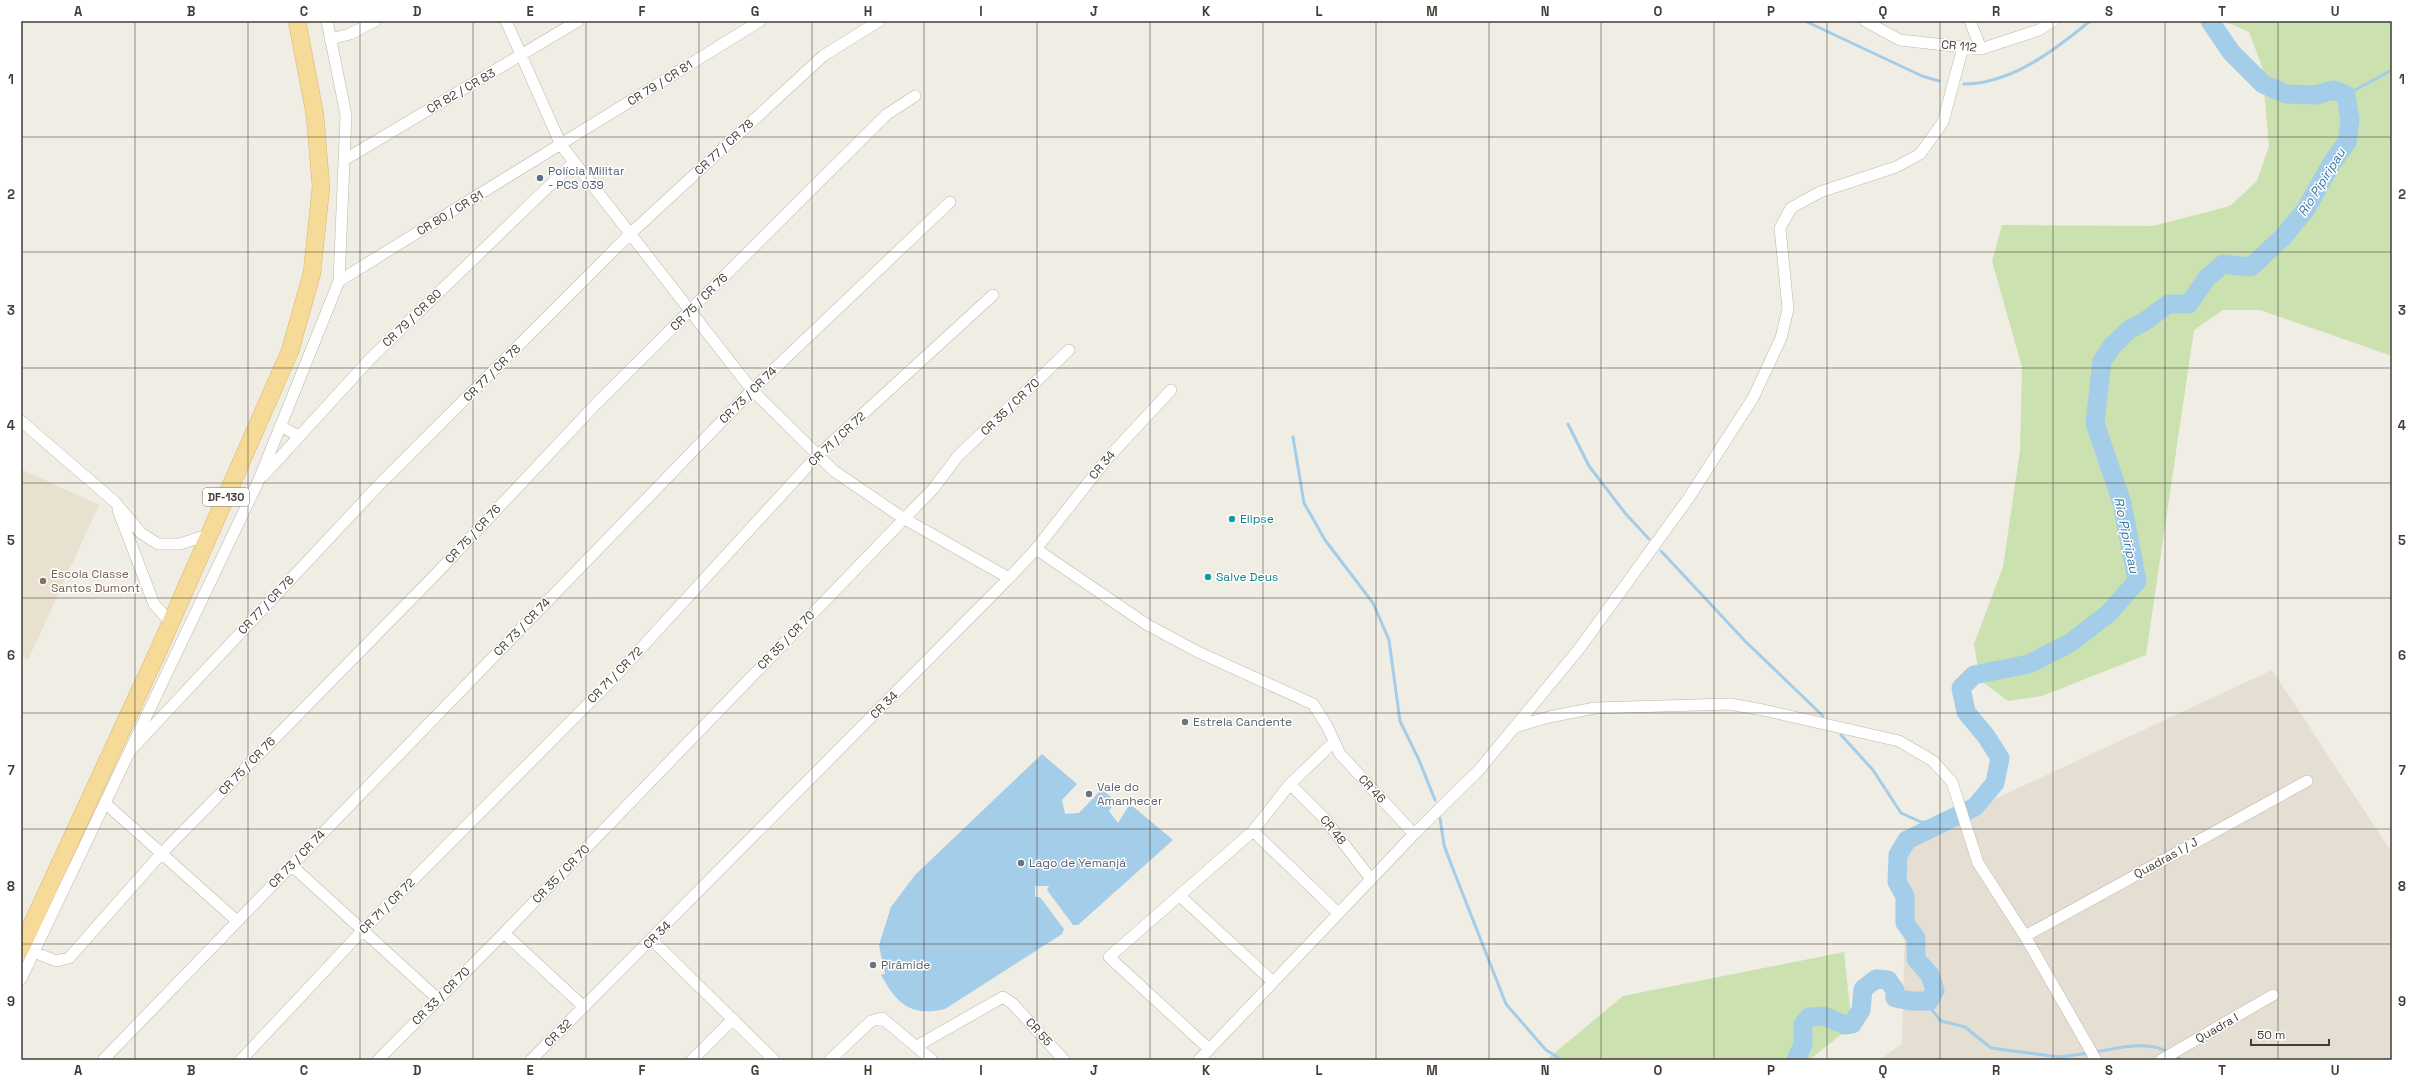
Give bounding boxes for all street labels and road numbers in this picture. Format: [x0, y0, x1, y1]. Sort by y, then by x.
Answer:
street label: CR 112 [1941, 36, 1977, 56]
street label: CR 79 / CR 81 [624, 57, 696, 109]
street label: CR 82 / CR 83 [424, 65, 498, 117]
street label: CR 77 / CR 78 [691, 116, 757, 178]
street label: CR 80 / CR 81 [414, 187, 486, 239]
street label: CR 75 / CR 76 [667, 270, 731, 334]
street label: CR 79 / CR 80 [379, 286, 445, 350]
street label: CR 77 / CR 78 [460, 341, 524, 405]
street label: CR 73 / CR 74 [716, 363, 780, 427]
street label: CR 35 / CR 70 [977, 375, 1043, 439]
street label: CR 71 / CR 72 [805, 408, 869, 470]
street label: CR 34 [1085, 447, 1119, 483]
road number: DF-130 [203, 488, 249, 506]
street label: CR 75 / CR 76 [441, 501, 505, 567]
street label: CR 77 / CR 78 [235, 572, 297, 638]
street label: CR 73 / CR 74 [490, 594, 554, 660]
street label: CR 35 / CR 70 [754, 607, 818, 673]
street label: CR 71 / CR 72 [584, 643, 646, 707]
street label: CR 34 [867, 687, 902, 722]
street label: CR 75 / CR 76 [215, 733, 279, 799]
street label: CR 46 [1355, 771, 1389, 807]
street label: CR 48 [1316, 812, 1350, 848]
street label: CR 73 / CR 74 [265, 826, 329, 892]
street label: Quadras I / J [2131, 834, 2201, 882]
street label: CR 35 / CR 70 [529, 841, 593, 907]
street label: CR 71 / CR 72 [356, 875, 418, 937]
street label: CR 34 [640, 917, 675, 952]
street label: CR 33 / CR 70 [408, 963, 474, 1029]
street label: Quadra I [2193, 1009, 2241, 1047]
street label: CR 55 [1022, 1014, 1056, 1050]
street label: CR 32 [541, 1016, 575, 1050]

